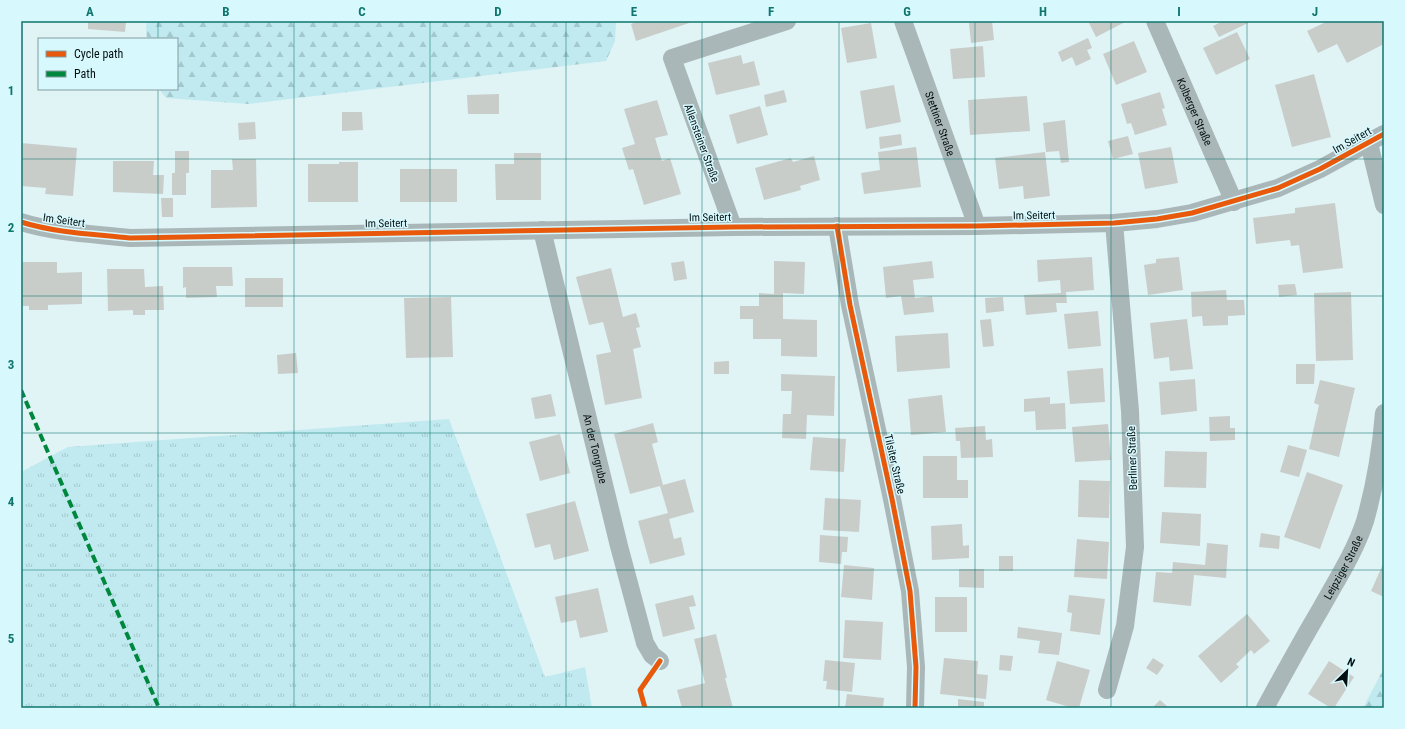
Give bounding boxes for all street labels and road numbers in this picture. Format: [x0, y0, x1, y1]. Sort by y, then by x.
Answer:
street label: Kolberger Straße [1174, 76, 1215, 148]
street label: Stettiner Straße [922, 90, 957, 158]
street label: Allensteiner Straße [681, 102, 722, 184]
street label: Im Seitert [1331, 125, 1374, 156]
street label: Im Seitert [1013, 209, 1055, 222]
street label: Im Seitert [42, 211, 86, 230]
street label: Im Seitert [689, 211, 731, 224]
street label: Im Seitert [365, 217, 407, 230]
street label: An der Tongrube [580, 413, 610, 485]
street label: Berliner Straße [1125, 426, 1140, 490]
street label: Tilsiter Straße [881, 433, 908, 495]
street label: Leipziger Straße [1321, 534, 1366, 602]

